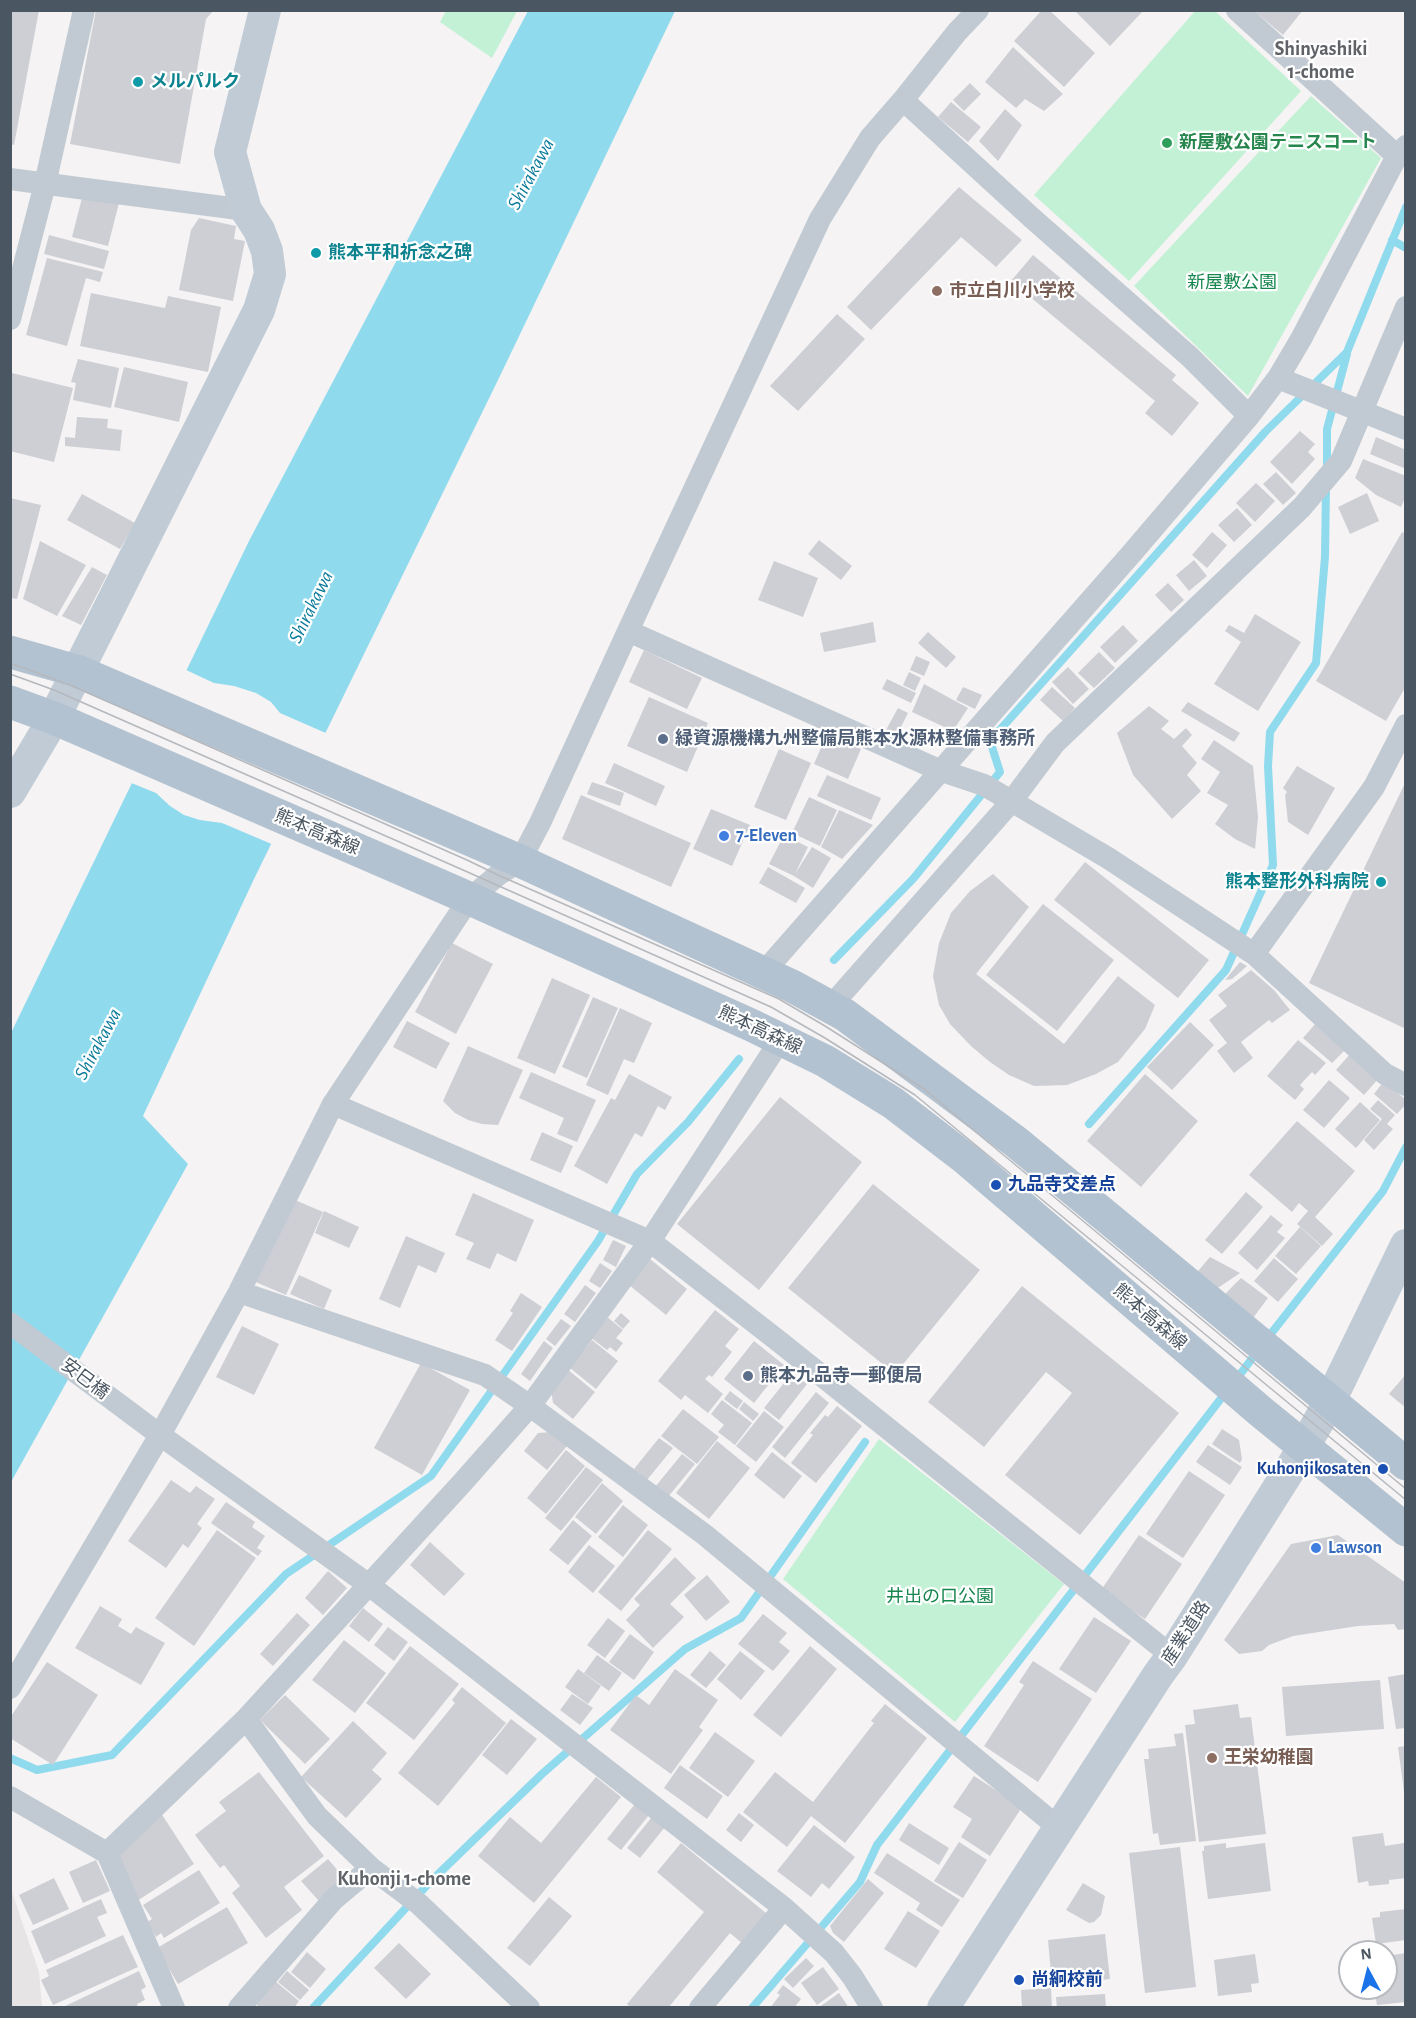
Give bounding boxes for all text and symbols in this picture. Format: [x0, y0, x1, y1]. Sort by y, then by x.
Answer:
district label: Shinyashiki 1-chome [1275, 37, 1367, 84]
place label: メルパルク [150, 71, 240, 93]
marker: メルパルク [131, 75, 145, 89]
place label: 新屋敷公園テニスコート [1179, 132, 1377, 154]
water label: Shirakawa [502, 134, 560, 214]
marker: 新屋敷公園テニスコート [1160, 136, 1174, 150]
place label: 熊本平和祈念之碑 [328, 242, 472, 264]
marker: 熊本平和祈念之碑 [309, 246, 323, 260]
park label: 新屋敷公園 [1187, 272, 1277, 294]
place label: 市立白川小学校 [949, 280, 1075, 302]
marker: 市立白川小学校 [930, 284, 944, 298]
water label: Shirakawa [283, 567, 339, 647]
place label: 緑資源機構九州整備局熊本水源林整備事務所 [675, 728, 1035, 750]
marker: 緑資源機構九州整備局熊本水源林整備事務所 [656, 732, 670, 746]
street label: 熊本高森線 [271, 804, 363, 860]
place label: 7-Eleven [736, 825, 797, 847]
marker: 7-Eleven [717, 829, 731, 843]
place label: 熊本整形外科病院 [1225, 871, 1369, 893]
marker: 熊本整形外科病院 [1374, 875, 1388, 889]
street label: 熊本高森線 [715, 1001, 805, 1059]
water label: Shirakawa [69, 1004, 127, 1084]
place label: 九品寺交差点 [1008, 1174, 1116, 1196]
marker: 九品寺交差点 [989, 1178, 1003, 1192]
street label: 熊本高森線 [1109, 1279, 1191, 1355]
street label: 安巳橋 [57, 1354, 113, 1404]
place label: 熊本九品寺一郵便局 [760, 1365, 922, 1387]
marker: 熊本九品寺一郵便局 [741, 1369, 755, 1383]
place label: Kuhonjikosaten [1257, 1458, 1371, 1480]
marker: Kuhonjikosaten [1376, 1462, 1390, 1476]
place label: Lawson [1328, 1537, 1382, 1559]
marker: Lawson [1309, 1541, 1323, 1555]
park label: 井出の口公園 [886, 1586, 994, 1608]
street label: 産業道路 [1157, 1597, 1215, 1669]
place label: 王栄幼稚園 [1224, 1747, 1314, 1769]
marker: 王栄幼稚園 [1205, 1751, 1219, 1765]
district label: Kuhonji 1-chome [337, 1867, 471, 1891]
north arrow [1338, 1940, 1398, 2000]
text: N [1360, 1946, 1373, 1963]
place label: 尚絅校前 [1031, 1969, 1103, 1991]
marker: 尚絅校前 [1012, 1973, 1026, 1987]

